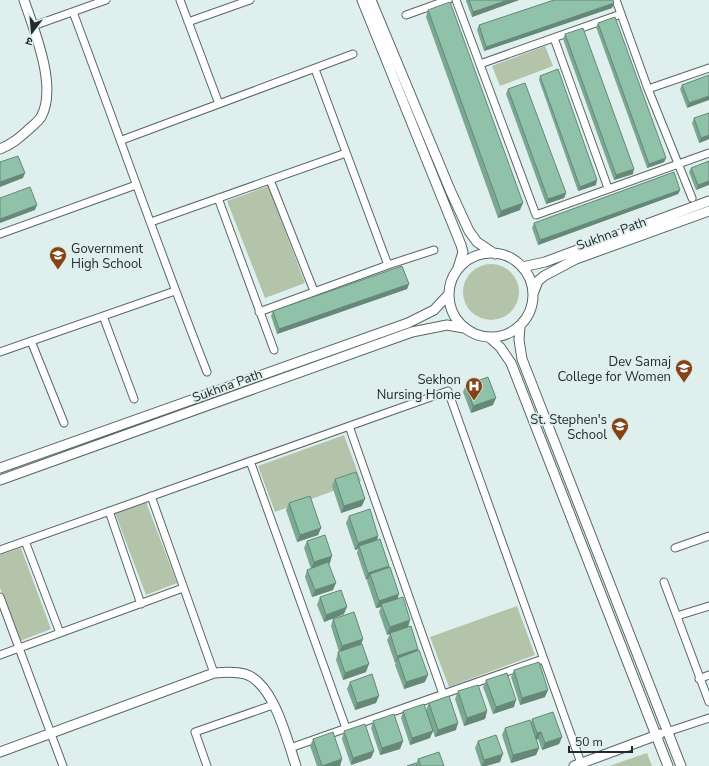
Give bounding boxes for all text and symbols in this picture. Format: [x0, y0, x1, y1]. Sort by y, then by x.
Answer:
north arrow [12, 12, 52, 52]
text: उ [24, 33, 35, 49]
street label: Sukhna Path [574, 213, 649, 255]
place label: Government High School [71, 240, 144, 273]
school or university icon: Government High School [48, 245, 68, 270]
place label: Dev Samaj College for Women [557, 353, 671, 386]
school or university icon: Dev Samaj College for Women [674, 358, 694, 383]
street label: Sukhna Path [190, 365, 265, 407]
place label: Sekhon Nursing Home [377, 371, 461, 404]
hospital icon: Sekhon Nursing Home [464, 376, 484, 401]
place label: St. Stephen's School [530, 411, 607, 444]
school or university icon: St. Stephen's School [610, 416, 630, 441]
scale bar [569, 728, 632, 754]
text: 50 m [575, 734, 603, 750]

